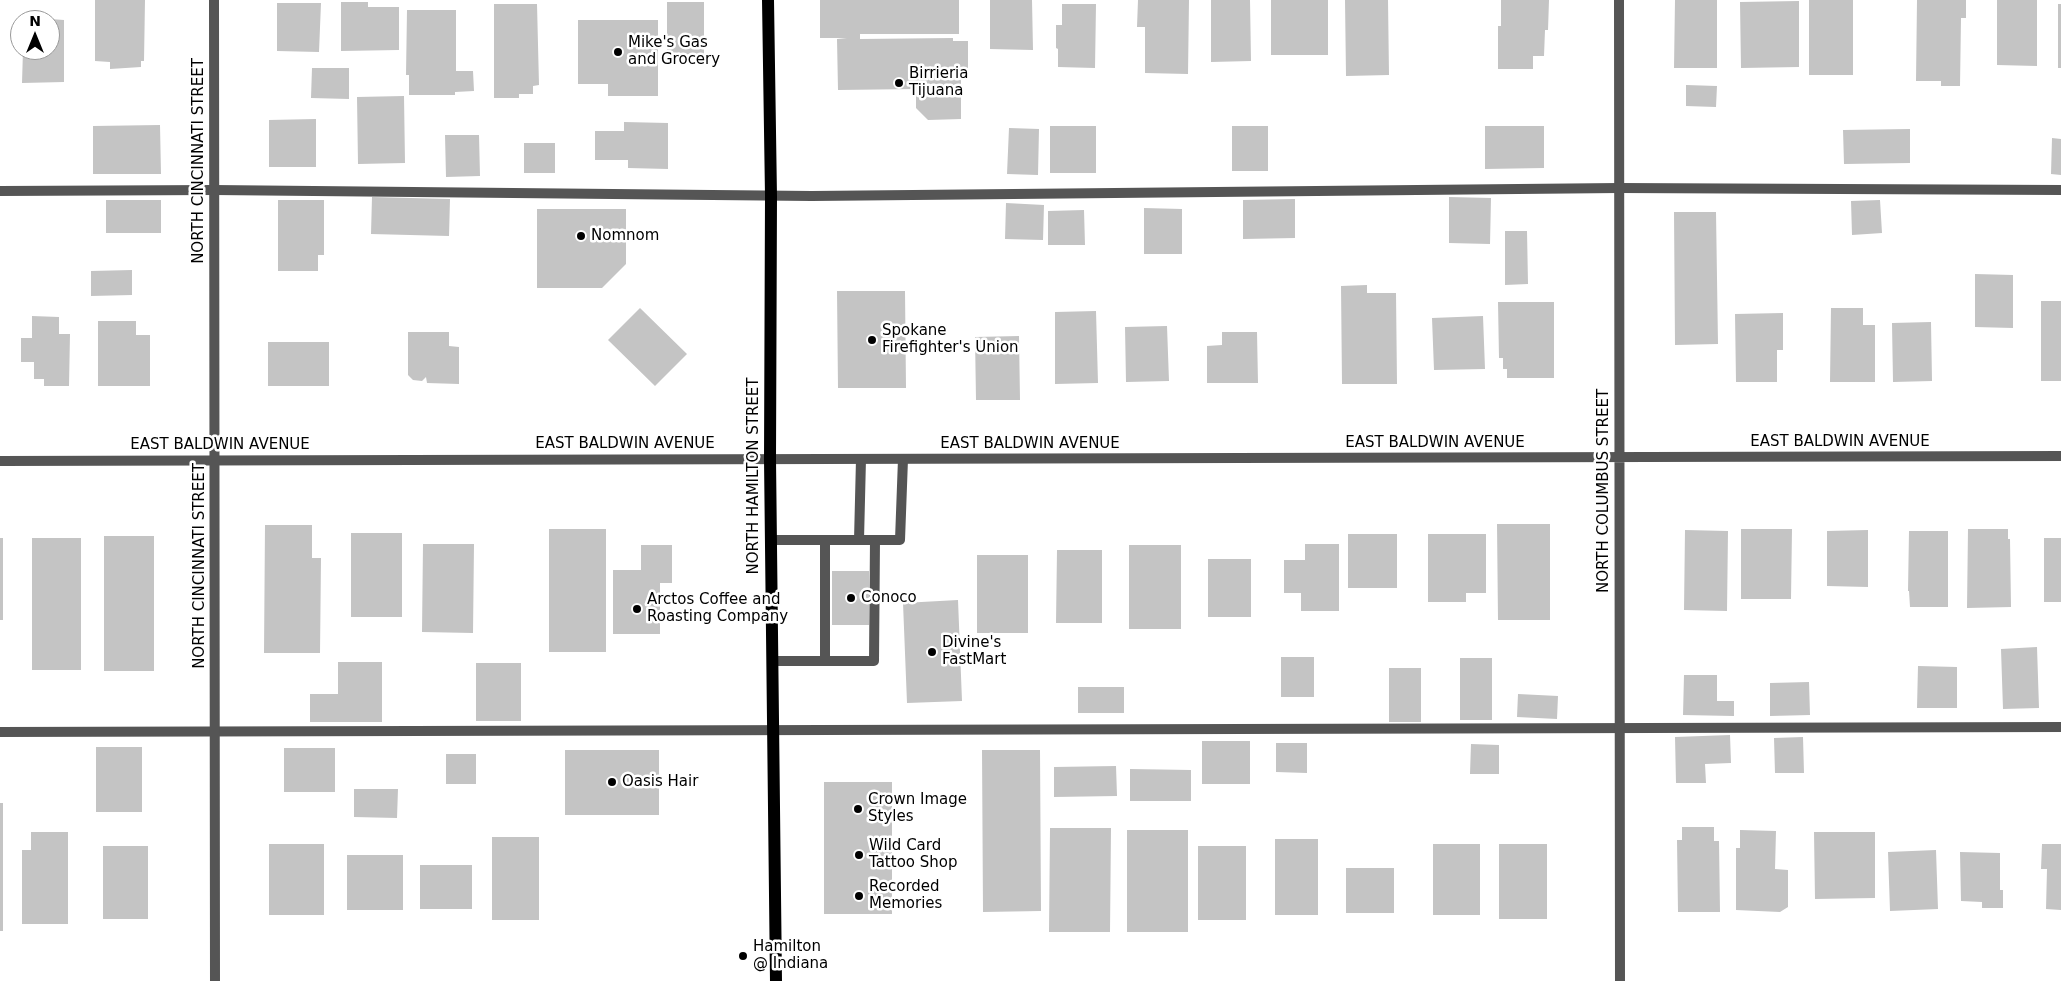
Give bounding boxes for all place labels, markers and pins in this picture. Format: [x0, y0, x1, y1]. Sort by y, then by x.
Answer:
place label: Mike's Gas and Grocery [628, 34, 720, 69]
marker: Mike's Gas and Grocery [612, 46, 624, 58]
place label: Birrieria Tijuana [909, 65, 968, 100]
marker: Birrieria Tijuana [893, 77, 905, 89]
place label: Nomnom [591, 227, 659, 245]
marker: Nomnom [575, 230, 587, 242]
place label: Spokane Firefighter's Union [882, 322, 1019, 357]
marker: Spokane Firefighter's Union [866, 334, 878, 346]
place label: Conoco [861, 589, 917, 607]
place label: Arctos Coffee and Roasting Company [647, 591, 788, 626]
marker: Conoco [845, 592, 857, 604]
marker: Arctos Coffee and Roasting Company [631, 603, 643, 615]
place label: Divine's FastMart [942, 634, 1006, 669]
marker: Divine's FastMart [926, 646, 938, 658]
place label: Oasis Hair [622, 773, 698, 791]
marker: Oasis Hair [606, 776, 618, 788]
place label: Crown Image Styles [868, 791, 967, 826]
marker: Crown Image Styles [852, 803, 864, 815]
place label: Wild Card Tattoo Shop [869, 837, 957, 872]
marker: Wild Card Tattoo Shop [853, 849, 865, 861]
place label: Recorded Memories [869, 878, 942, 913]
marker: Recorded Memories [853, 890, 865, 902]
place label: Hamilton @ Indiana [753, 938, 828, 973]
marker: Hamilton @ Indiana [737, 950, 749, 962]

